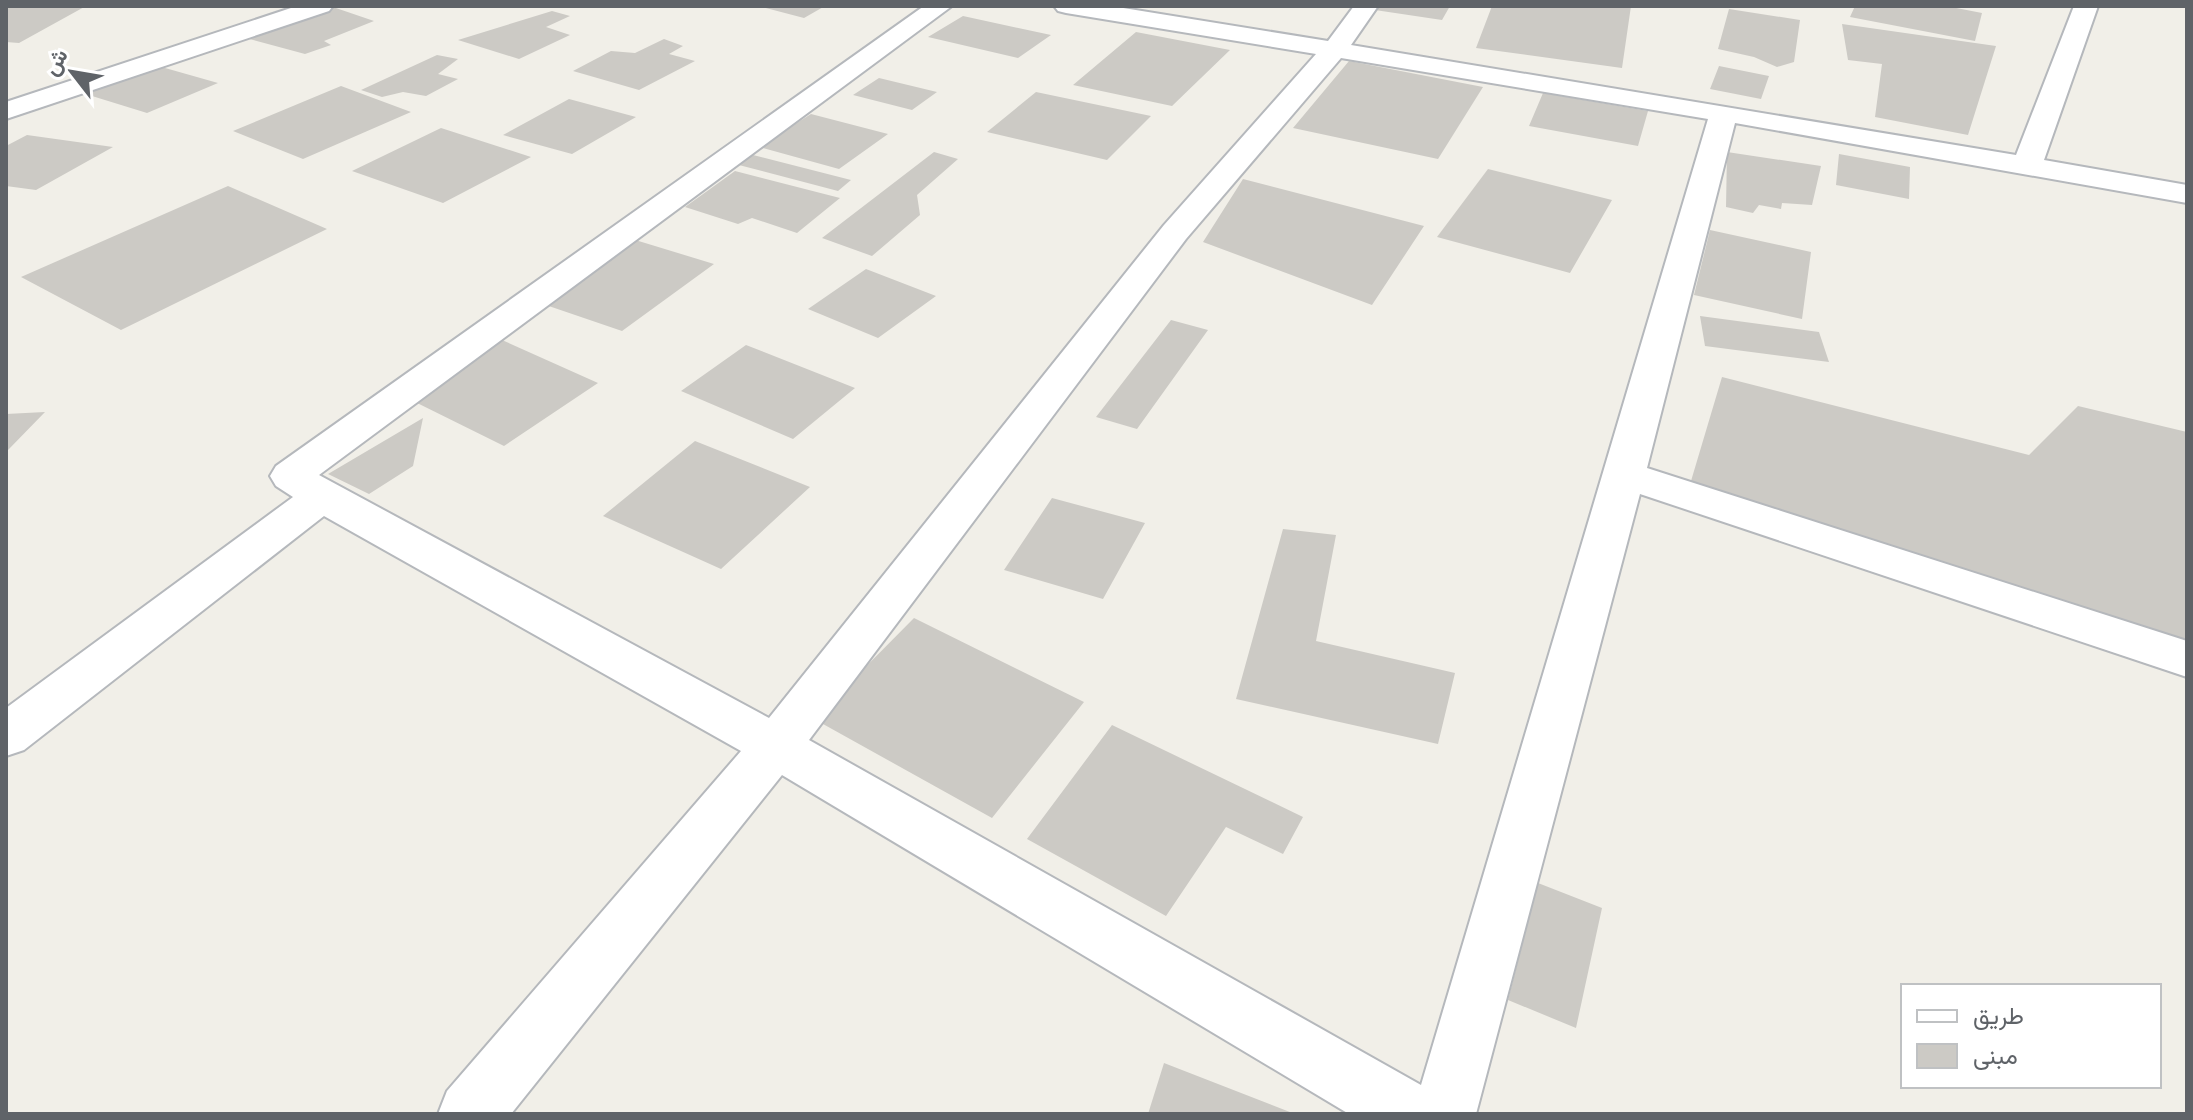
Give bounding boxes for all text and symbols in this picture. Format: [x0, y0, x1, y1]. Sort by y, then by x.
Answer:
north arrow [32, 32, 112, 112]
text: ش [37, 44, 74, 80]
legend [1901, 984, 2161, 1088]
text: طريق [1973, 1001, 2024, 1031]
text: مبنى [1973, 1041, 2018, 1071]

